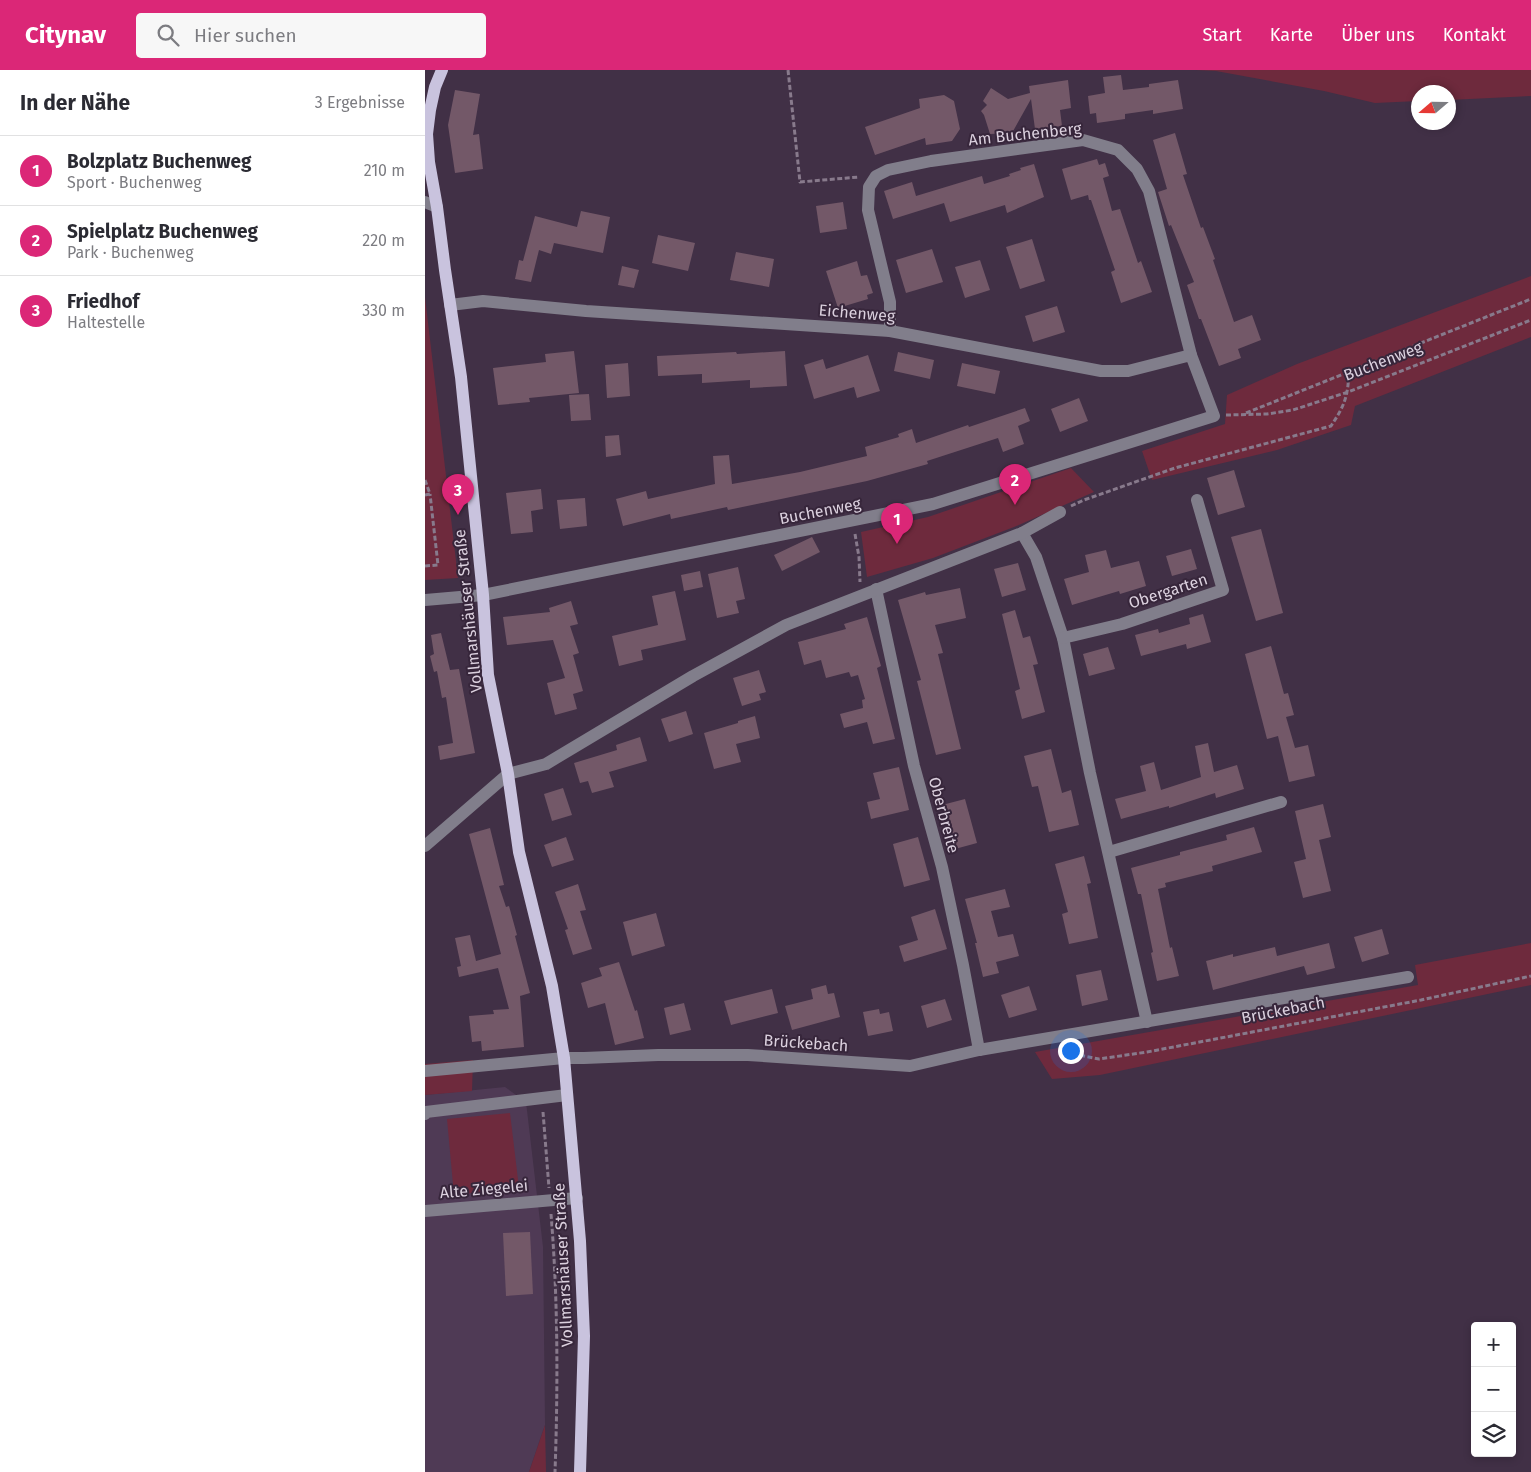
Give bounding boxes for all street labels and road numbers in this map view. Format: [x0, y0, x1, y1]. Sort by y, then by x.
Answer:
street label: Am Buchenberg [967, 119, 1083, 149]
street label: Eichenweg [818, 300, 897, 326]
street label: Buchenweg [1341, 337, 1426, 385]
street label: Buchenweg [778, 494, 863, 528]
street label: Vollmarshäuser Straße [450, 528, 486, 694]
street label: Obergarten [1126, 569, 1210, 613]
street label: Oberbreite [925, 775, 963, 855]
street label: Brückebach [1240, 993, 1326, 1027]
street label: Brückebach [763, 1031, 849, 1055]
street label: Alte Ziegelei [439, 1176, 529, 1202]
street label: Vollmarshäuser Straße [549, 1183, 577, 1347]

